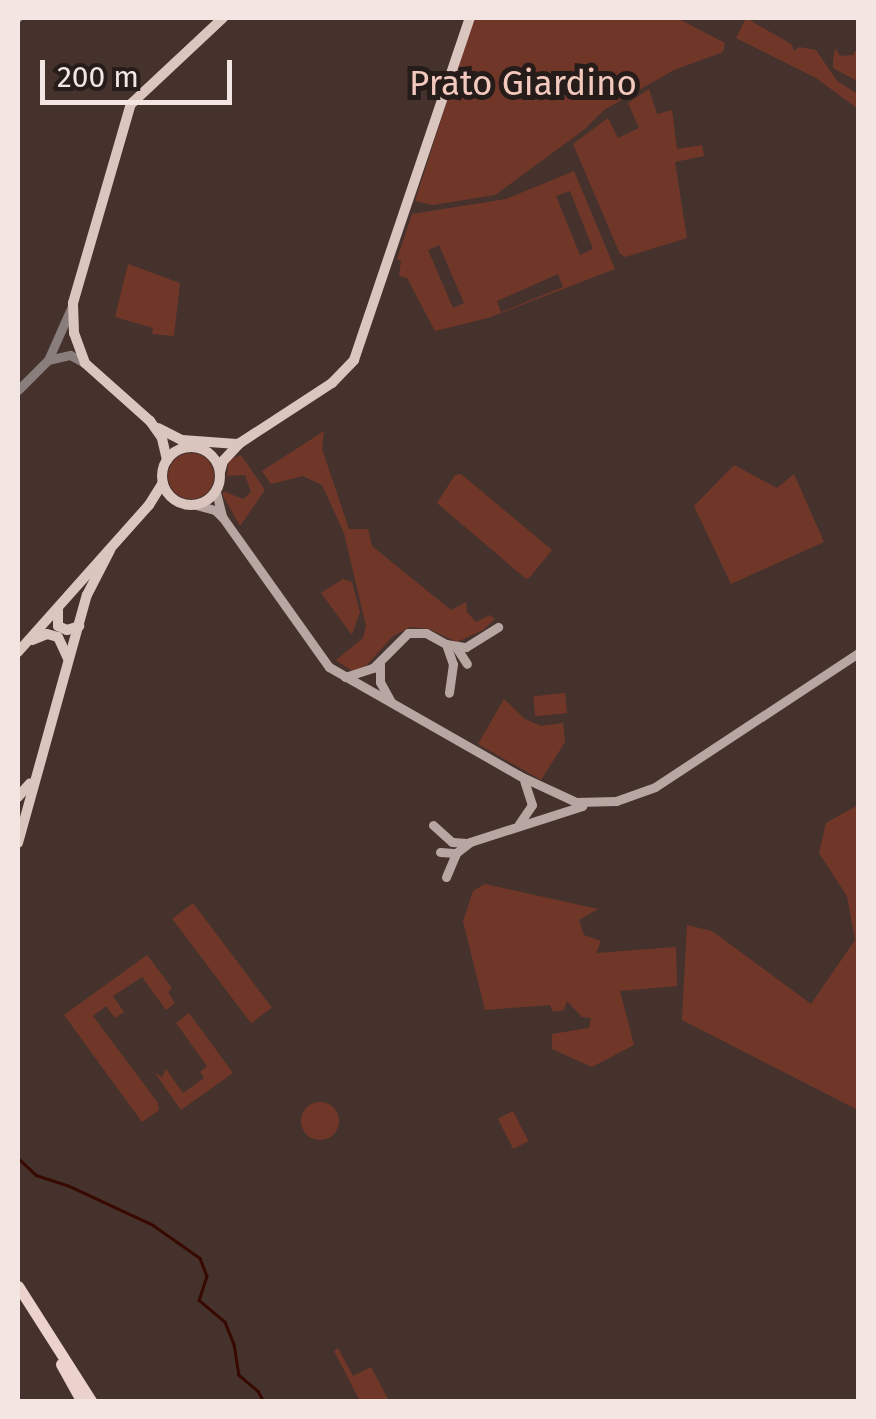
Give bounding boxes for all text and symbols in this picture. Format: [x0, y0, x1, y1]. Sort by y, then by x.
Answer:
scale bar [45, 40, 238, 102]
text: 200 m [57, 59, 139, 95]
park label: Prato Giardino [409, 62, 637, 104]

